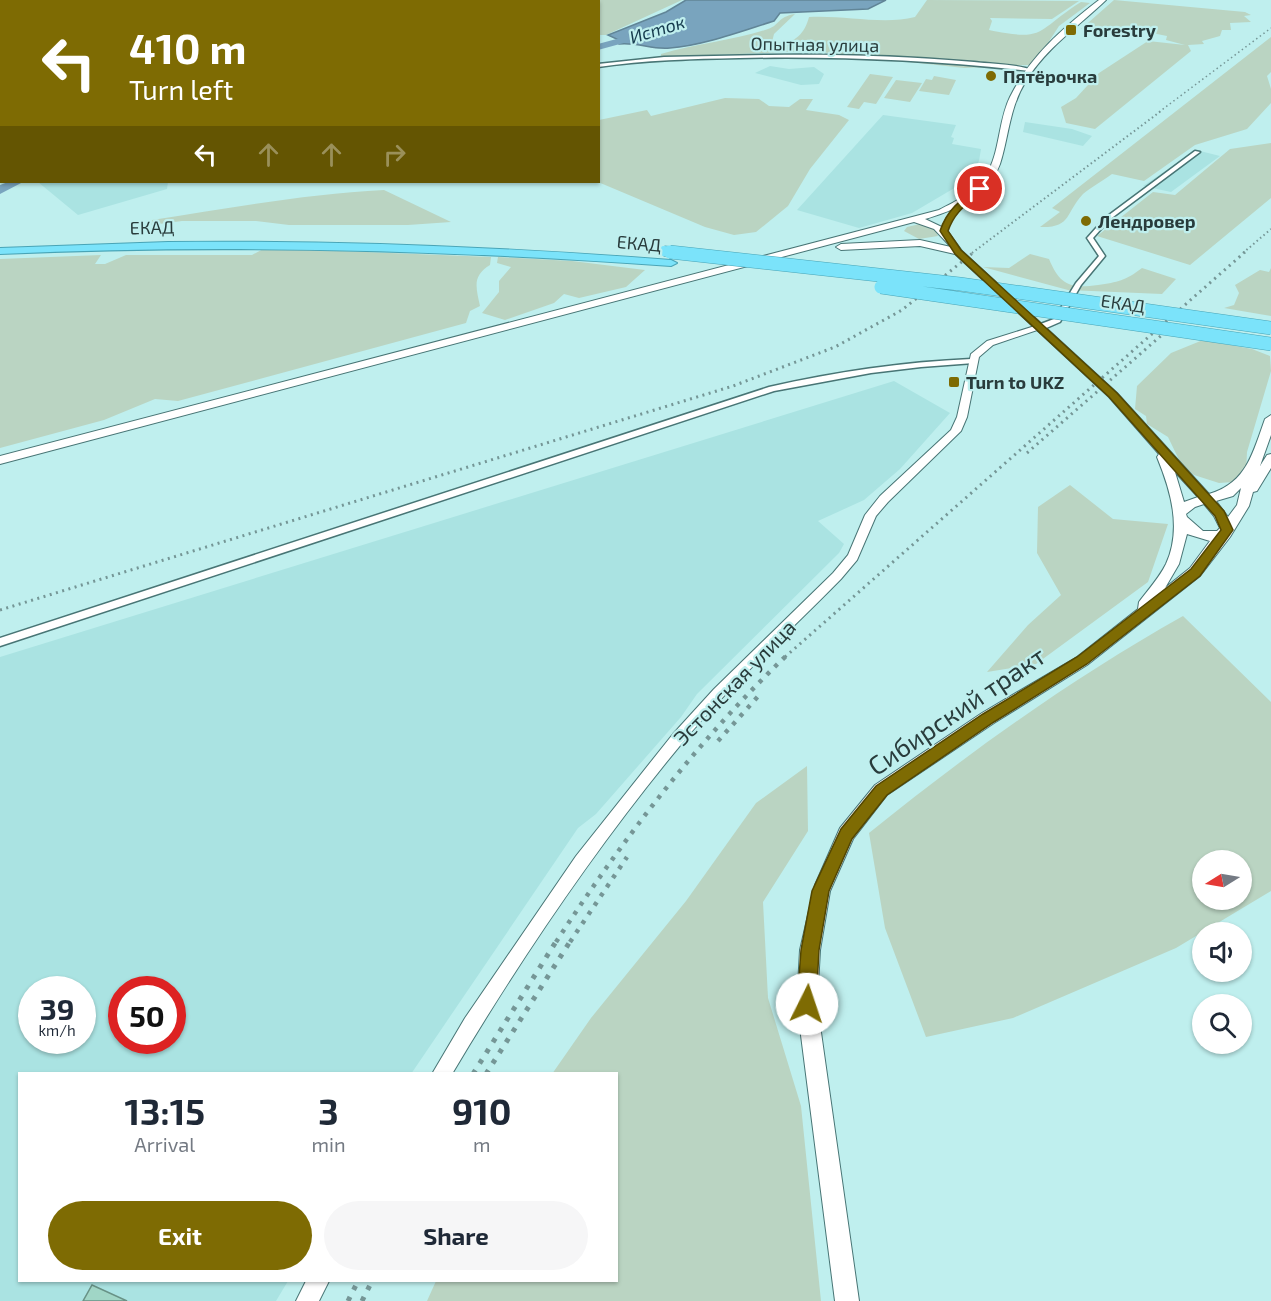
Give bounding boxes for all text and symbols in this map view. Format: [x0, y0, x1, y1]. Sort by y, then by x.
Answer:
water label: Исток [627, 10, 688, 48]
place label: Forestry [1083, 19, 1157, 41]
text: 410 m [129, 22, 246, 72]
marker: Forestry [1064, 23, 1078, 37]
icon: left [30, 24, 108, 102]
street label: Опытная улица [750, 32, 880, 56]
place label: Пятёрочка [1003, 65, 1097, 87]
marker: Пятёрочка [984, 69, 998, 83]
text: Turn left [129, 73, 233, 105]
icon: left [189, 138, 222, 171]
icon: ahead [252, 138, 285, 171]
icon: ahead [315, 138, 348, 171]
icon: right [378, 138, 411, 171]
pin [954, 163, 1005, 214]
icon: arrive [963, 172, 996, 205]
place label: Лендровер [1098, 210, 1196, 232]
marker: Лендровер [1079, 214, 1093, 228]
street label: ЕКАД [130, 216, 174, 238]
street label: ЕКАД [616, 230, 662, 256]
street label: ЕКАД [1099, 289, 1147, 317]
place label: Turn to UKZ [966, 371, 1064, 393]
marker: Turn to UKZ [947, 375, 961, 389]
street label: Эстонская улица [668, 614, 801, 751]
street label: Сибирский тракт [861, 639, 1051, 781]
north arrow [1192, 850, 1252, 910]
map controls [1192, 850, 1252, 1054]
button: sound [1192, 922, 1252, 982]
position arrow [775, 972, 839, 1036]
speed limit sign: 50 [108, 976, 186, 1054]
text: 39 [40, 990, 74, 1026]
button: search [1192, 994, 1252, 1054]
text: km/h [38, 1021, 76, 1039]
text: 13:15 [124, 1089, 205, 1132]
text: 3 [318, 1089, 339, 1132]
text: 910 [452, 1089, 512, 1132]
text: Arrival [134, 1132, 195, 1156]
text: min [311, 1132, 346, 1156]
text: m [473, 1132, 491, 1156]
button: Exit [48, 1201, 312, 1270]
button: Share [324, 1201, 588, 1270]

